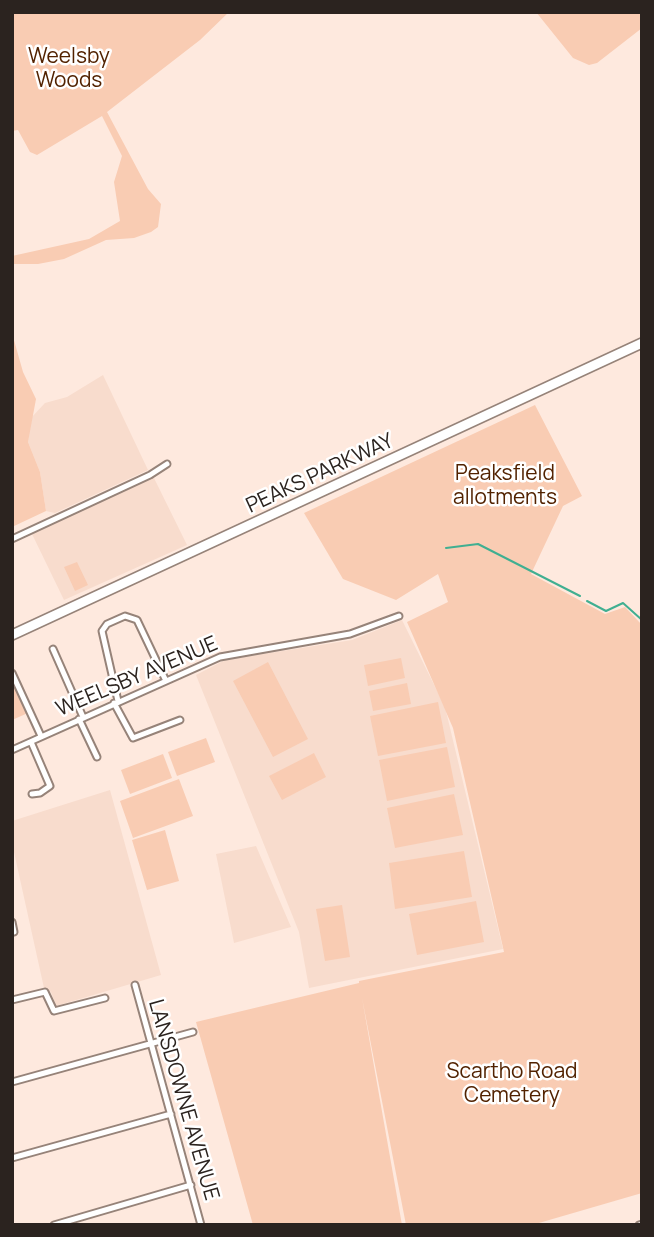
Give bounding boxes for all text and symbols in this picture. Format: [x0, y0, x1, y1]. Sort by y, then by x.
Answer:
park label: Weelsby Woods [28, 44, 110, 94]
street label: PEAKS PARKWAY [242, 429, 398, 519]
park label: Peaksfield allotments [453, 461, 557, 511]
street label: WEELSBY AVENUE [52, 632, 222, 722]
street label: LANSDOWNE AVENUE [142, 997, 224, 1203]
park label: Scartho Road Cemetery [446, 1059, 578, 1109]

